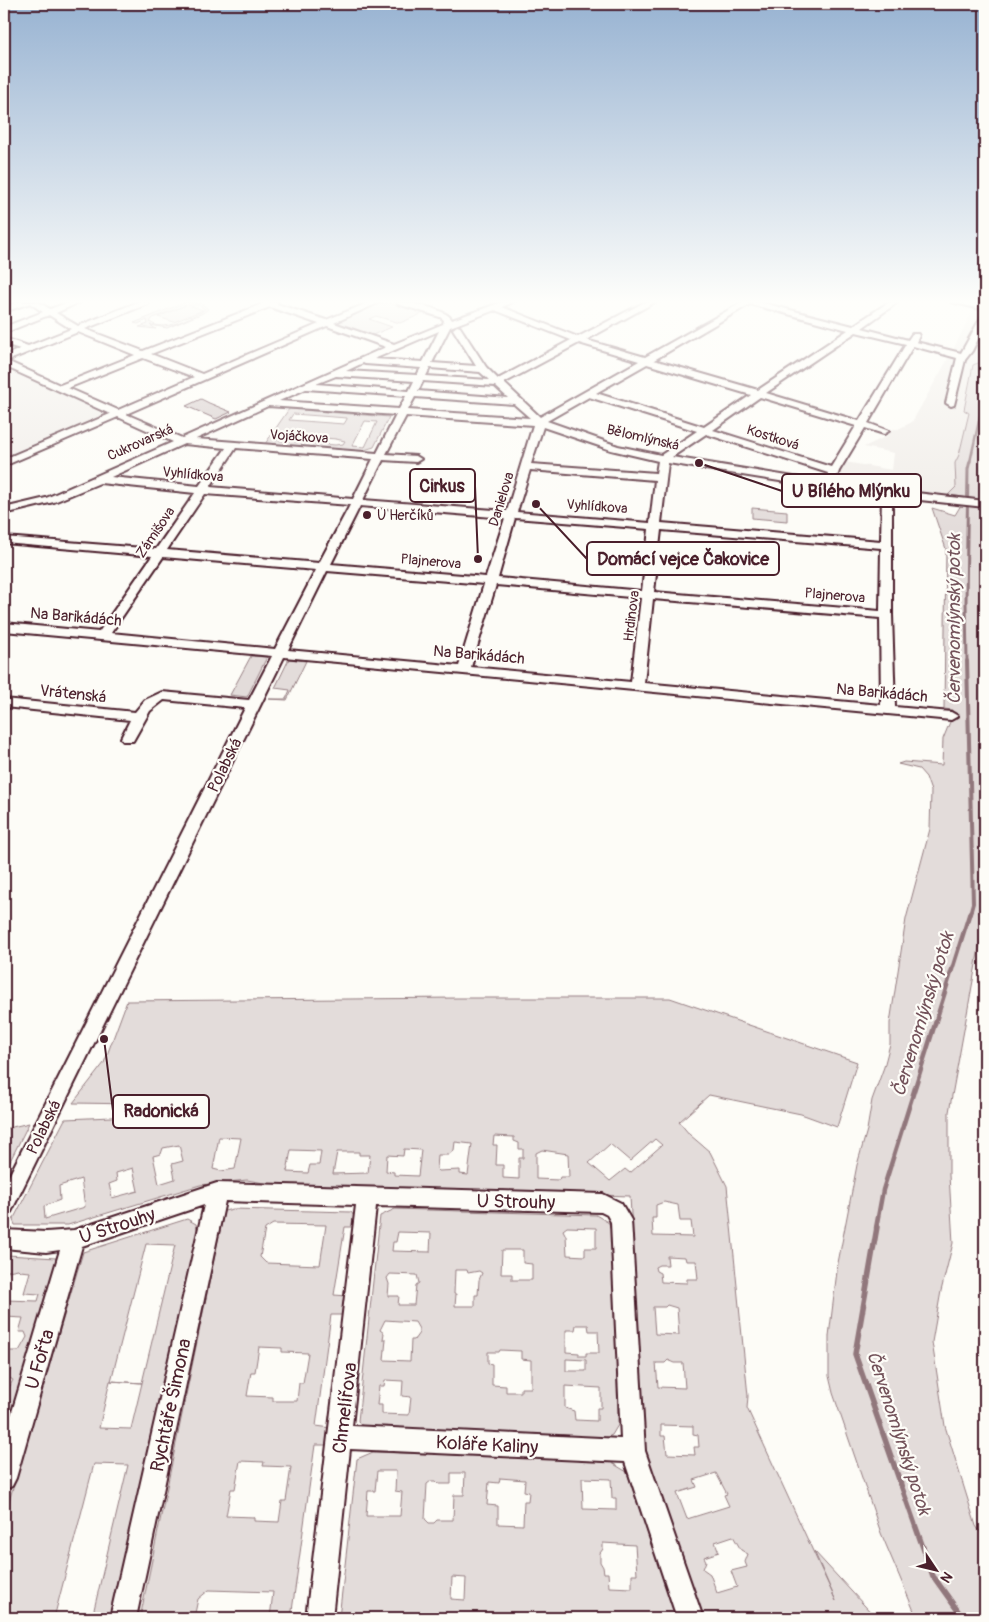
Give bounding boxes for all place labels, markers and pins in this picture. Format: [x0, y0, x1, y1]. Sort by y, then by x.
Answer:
callout: Cirkus [410, 469, 475, 502]
callout: U Bílého Mlýnku [782, 474, 921, 507]
place label: U Herčíků [377, 507, 434, 524]
marker: U Herčíků [361, 509, 373, 521]
callout: Domácí vejce Čakovice [587, 542, 779, 575]
callout: Radonická [113, 1095, 209, 1128]

